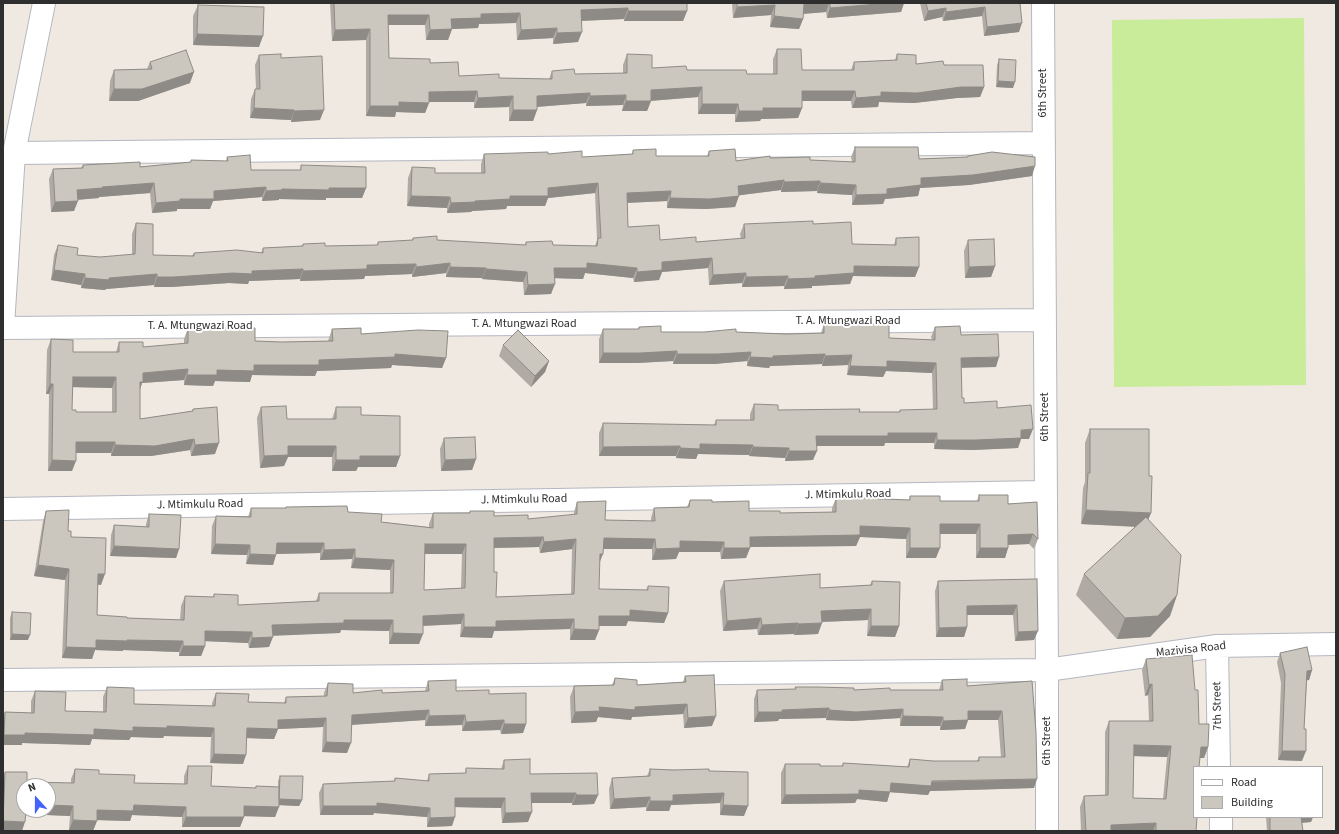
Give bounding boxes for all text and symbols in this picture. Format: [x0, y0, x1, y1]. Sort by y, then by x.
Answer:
street label: 6th Street [1036, 68, 1050, 118]
street label: T. A. Mtungwazi Road [795, 314, 901, 328]
street label: T. A. Mtungwazi Road [471, 317, 577, 331]
street label: T. A. Mtungwazi Road [147, 319, 253, 333]
street label: 6th Street [1038, 392, 1052, 442]
street label: J. Mtimkulu Road [805, 487, 891, 503]
street label: J. Mtimkulu Road [481, 492, 567, 508]
street label: J. Mtimkulu Road [157, 497, 243, 513]
street label: Mazivisa Road [1155, 639, 1227, 661]
street label: 7th Street [1210, 681, 1226, 731]
street label: 6th Street [1040, 716, 1054, 766]
legend [1193, 766, 1323, 818]
text: Road [1231, 774, 1257, 791]
north arrow [16, 778, 56, 818]
text: N [26, 779, 38, 796]
text: Building [1231, 794, 1273, 811]

